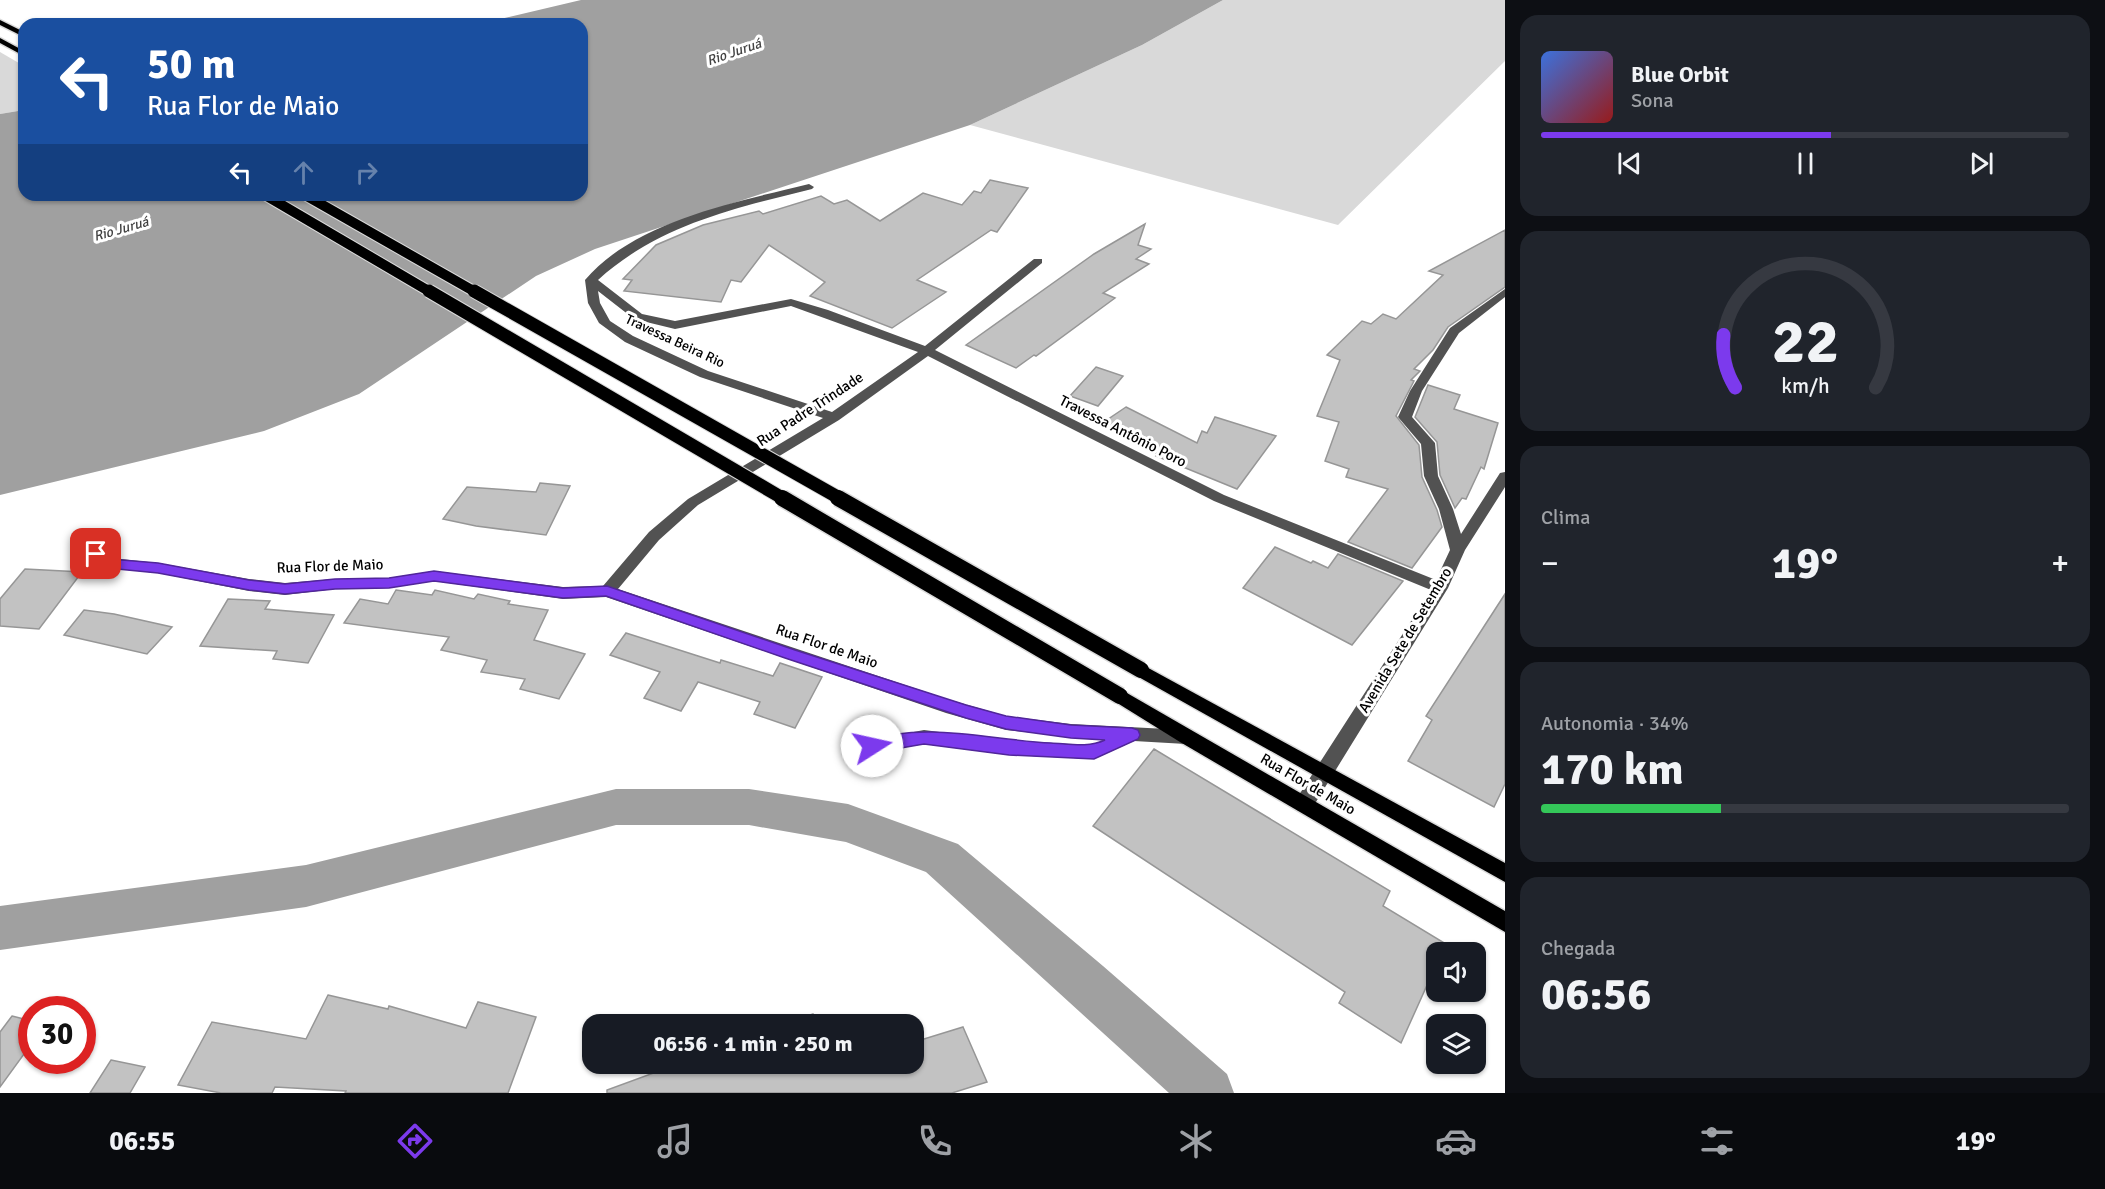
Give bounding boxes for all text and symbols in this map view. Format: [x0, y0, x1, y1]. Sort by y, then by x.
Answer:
water label: Rio Juruá [705, 34, 764, 69]
text: 50 m [147, 39, 236, 90]
icon: left [48, 42, 126, 120]
text: Blue Orbit [1631, 61, 1729, 88]
text: Sona [1631, 88, 1674, 113]
text: Rua Flor de Maio [147, 90, 339, 123]
icon: previous [1613, 147, 1646, 180]
icon: pause [1789, 147, 1822, 180]
icon: next [1965, 147, 1998, 180]
icon: left [224, 156, 257, 189]
icon: ahead [287, 156, 320, 189]
icon: right [350, 156, 383, 189]
water label: Rio Juruá [92, 213, 151, 245]
text: 22 [1771, 303, 1839, 380]
street label: Travessa Beira Rio [623, 311, 727, 371]
street label: Rua Padre Trindade [753, 368, 867, 450]
text: km/h [1781, 373, 1829, 399]
street label: Travessa Antônio Poro [1056, 391, 1190, 471]
text: Clima [1541, 505, 1590, 530]
pin [70, 528, 121, 579]
text: 19° [1772, 536, 1838, 591]
icon: arrive [79, 537, 112, 570]
text: − [1541, 543, 1559, 584]
text: + [2051, 543, 2069, 584]
street label: Rua Flor de Maio [276, 555, 384, 577]
street label: Avenida Sete de Setembro [1355, 564, 1456, 716]
street label: Rua Flor de Maio [774, 620, 881, 672]
text: Autonomia · 34% [1541, 711, 1689, 736]
position arrow [840, 714, 904, 778]
text: 170 km [1541, 742, 1684, 797]
street label: Rua Flor de Maio [1257, 749, 1359, 819]
text: Chegada [1541, 936, 1615, 961]
map controls [1426, 942, 1486, 1074]
button: sound [1426, 942, 1486, 1002]
text: 06:56 [1541, 967, 1651, 1022]
speed limit sign: 30 [18, 996, 96, 1074]
button: layers [1426, 1014, 1486, 1074]
text: 06:56 · 1 min · 250 m [653, 1030, 853, 1057]
icon: directions [394, 1120, 436, 1162]
icon: music [654, 1120, 696, 1162]
icon: phone [914, 1120, 956, 1162]
icon: climate [1175, 1120, 1217, 1162]
icon: car [1435, 1120, 1477, 1162]
icon: filters [1696, 1120, 1738, 1162]
text: 06:55 [109, 1125, 175, 1158]
text: 19° [1956, 1125, 1996, 1158]

